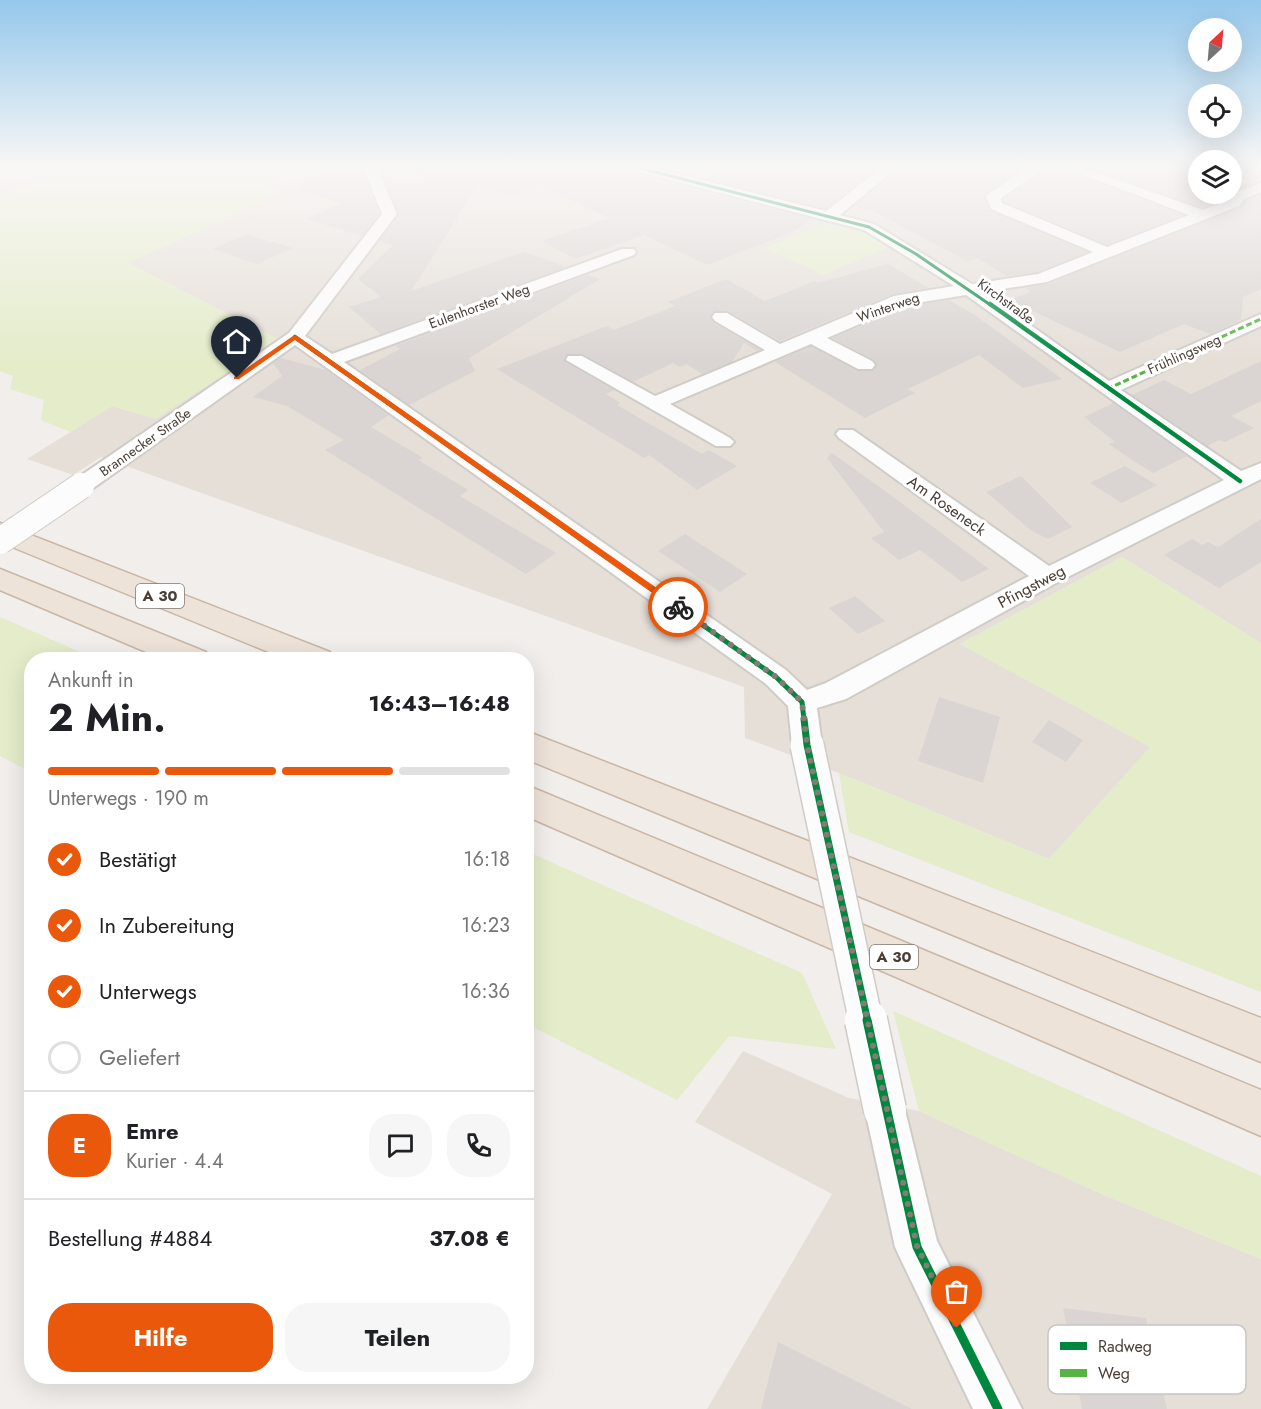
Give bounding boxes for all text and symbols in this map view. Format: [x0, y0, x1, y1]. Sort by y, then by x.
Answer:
north arrow [1188, 18, 1242, 72]
map controls [1188, 18, 1242, 204]
button: locate [1188, 84, 1242, 138]
button: layers [1188, 150, 1242, 204]
street label: Kirchstraße [973, 274, 1039, 328]
street label: Eulenhorster Weg [426, 279, 532, 333]
street label: Winterweg [854, 287, 922, 327]
pin [211, 316, 262, 378]
icon: home [220, 325, 253, 358]
street label: Frühlingsweg [1144, 329, 1224, 379]
street label: Brannecker Straße [95, 403, 195, 481]
street label: Am Roseneck [903, 470, 992, 542]
street label: Pfingstweg [993, 559, 1069, 614]
courier [648, 577, 708, 637]
road number: A 30 [136, 584, 184, 608]
icon: bike [662, 591, 695, 624]
text: Ankunft in [48, 666, 134, 695]
text: 16:43–16:48 [369, 687, 510, 719]
text: 2 Min. [48, 689, 166, 746]
text: Unterwegs · 190 m [48, 784, 209, 813]
icon: check [48, 843, 81, 876]
text: Bestätigt [99, 843, 176, 875]
text: 16:18 [464, 845, 510, 874]
icon: check [48, 909, 81, 942]
text: In Zubereitung [99, 909, 234, 941]
text: 16:23 [461, 911, 510, 940]
road number: A 30 [870, 945, 918, 969]
icon: check [48, 975, 81, 1008]
text: Unterwegs [99, 975, 197, 1007]
text: 16:36 [461, 977, 510, 1006]
text: Geliefert [99, 1041, 180, 1073]
button: chat [369, 1114, 432, 1177]
button: phone [447, 1114, 510, 1177]
text: Emre [126, 1115, 179, 1147]
text: E [73, 1129, 86, 1161]
text: Kurier · 4.4 [126, 1147, 224, 1176]
text: Bestellung #4884 [48, 1222, 212, 1254]
text: 37.08 € [429, 1222, 510, 1254]
pin [931, 1266, 982, 1328]
icon: bag [940, 1275, 973, 1308]
button: Hilfe [48, 1303, 273, 1372]
button: Teilen [285, 1303, 510, 1372]
legend [1048, 1325, 1246, 1394]
text: Radweg [1098, 1335, 1152, 1358]
text: Weg [1098, 1362, 1130, 1385]

